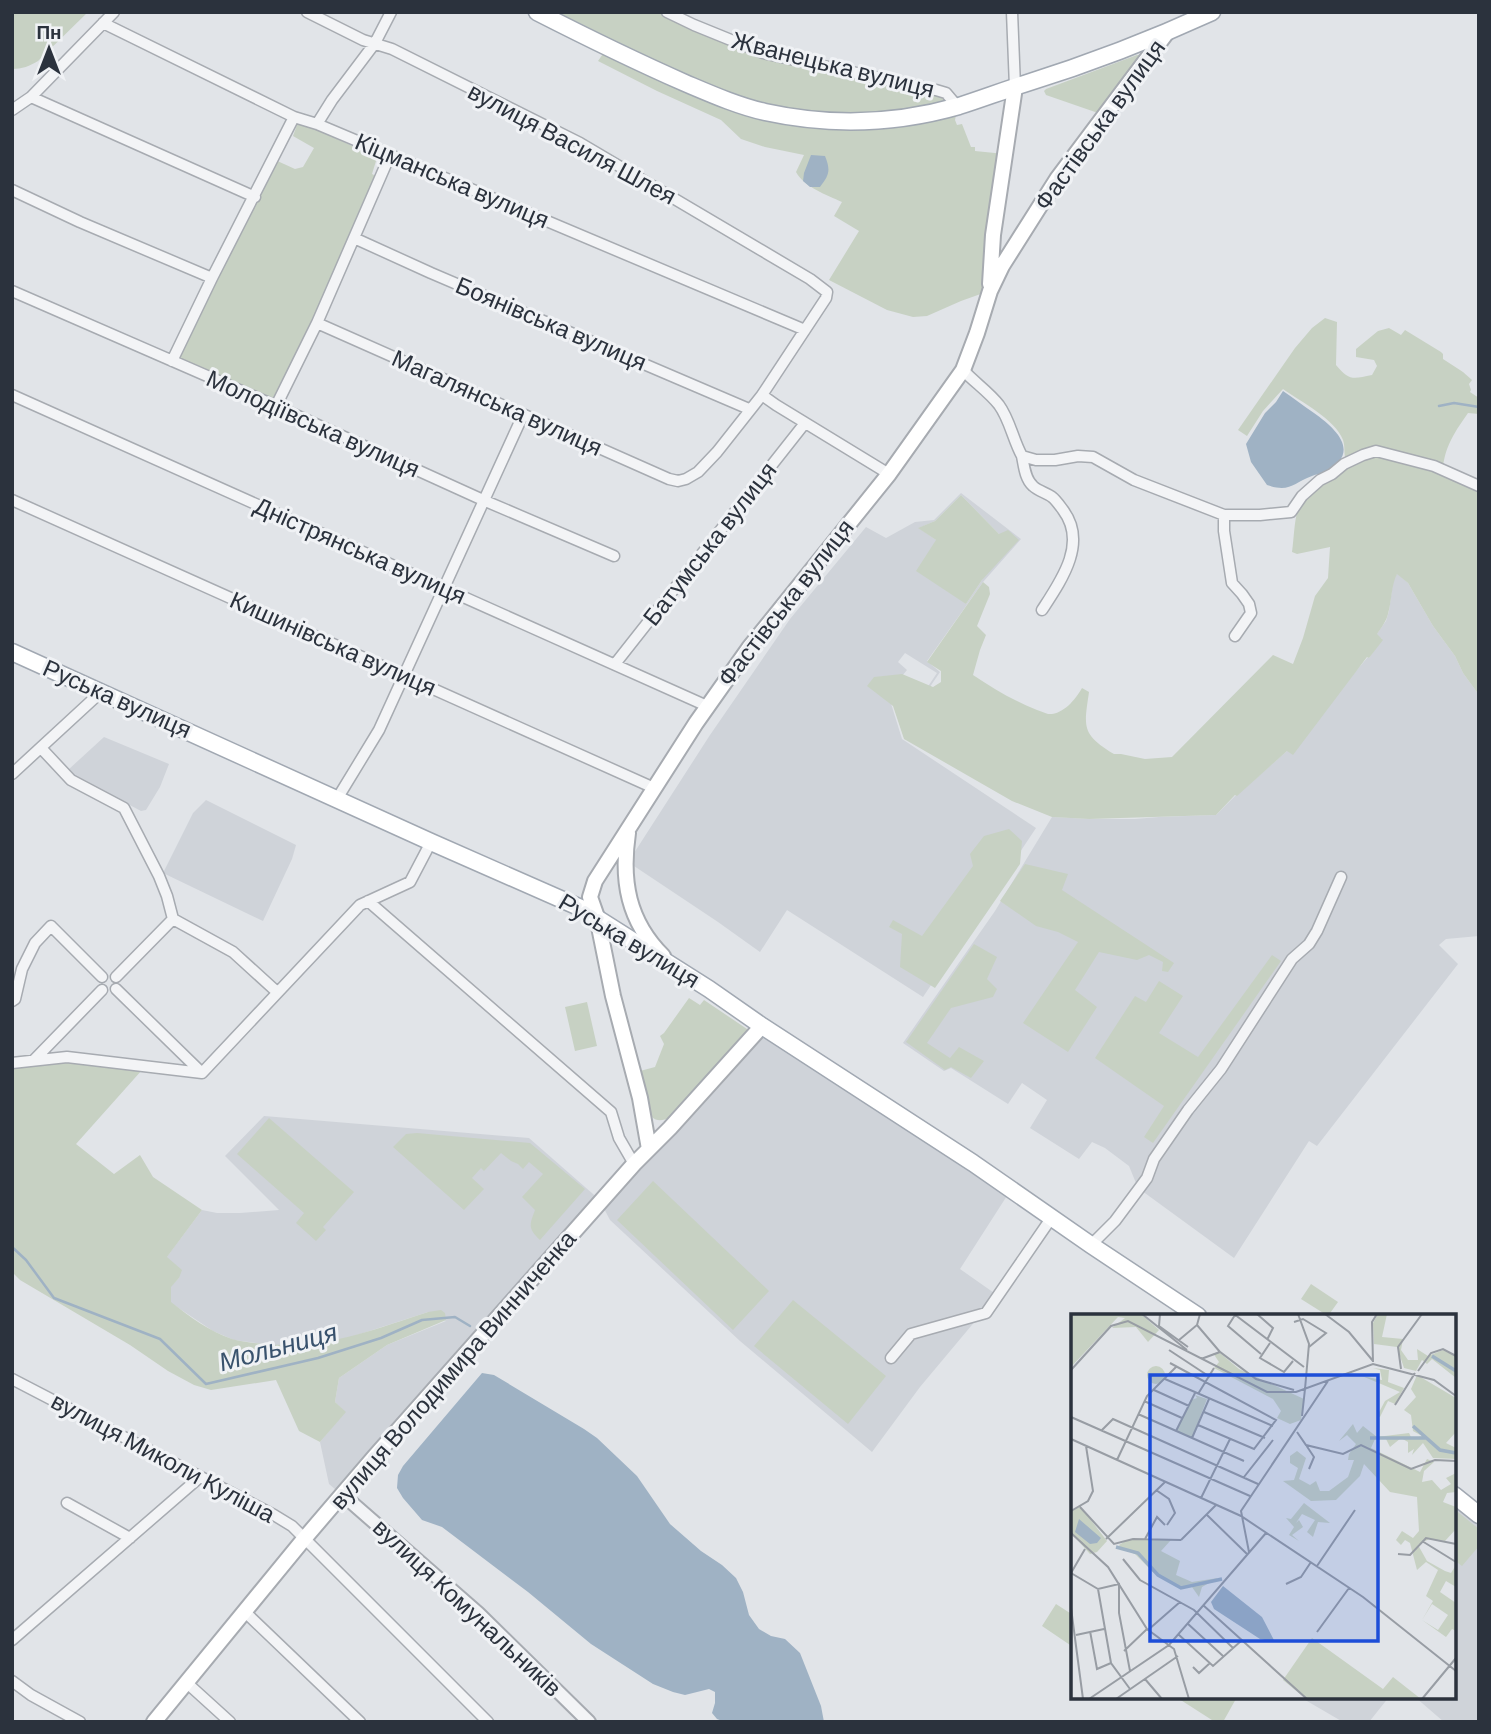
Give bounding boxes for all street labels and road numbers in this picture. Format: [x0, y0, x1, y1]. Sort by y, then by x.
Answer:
street label: Жванецька вулиця [729, 24, 938, 103]
street label: Фастівська вулиця [1027, 33, 1170, 215]
street label: вулиця Василя Шлея [464, 76, 682, 210]
street label: Кіцманська вулиця [351, 126, 554, 234]
street label: Боянівська вулиця [452, 269, 651, 376]
street label: Магалянська вулиця [388, 342, 607, 461]
street label: Молодіївська вулиця [203, 363, 425, 483]
street label: Батумська вулиця [636, 456, 782, 631]
street label: Дністрянська вулиця [250, 490, 471, 609]
street label: Фастівська вулиця [711, 513, 859, 691]
street label: Кишинівська вулиця [226, 584, 441, 701]
street label: Руська вулиця [39, 652, 196, 743]
street label: Руська вулиця [554, 886, 705, 993]
street label: вулиця Володимира Винниченка [323, 1223, 581, 1514]
street label: вулиця Миколи Куліша [47, 1385, 281, 1528]
street label: вулиця Комунальників [368, 1512, 568, 1702]

